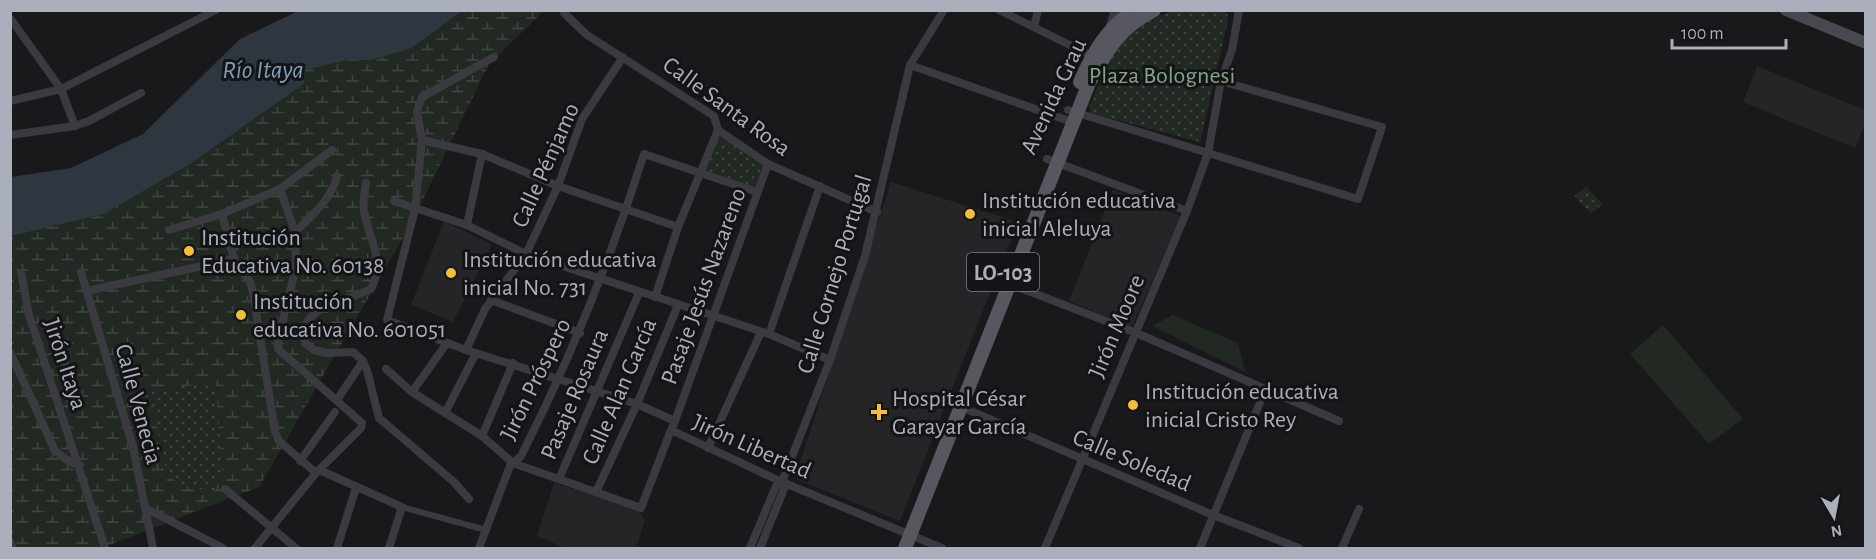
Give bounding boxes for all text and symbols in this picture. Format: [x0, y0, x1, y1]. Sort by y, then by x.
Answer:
scale bar [1672, 12, 1786, 50]
text: 100 m [1681, 25, 1724, 43]
street label: Avenida Grau [1017, 35, 1091, 158]
street label: Calle Santa Rosa [658, 53, 795, 161]
water label: Río Itaya [222, 57, 304, 83]
park label: Plaza Bolognesi [1089, 64, 1235, 88]
street label: Calle Pénjamo [508, 100, 584, 231]
street label: Calle Cornejo Portugal [793, 172, 877, 376]
street label: Pasaje Jesús Nazareno [657, 185, 751, 388]
place label: Institución educativa inicial Aleluya [982, 189, 1176, 241]
marker: Institución educativa inicial Aleluya [963, 207, 977, 221]
place label: Institución Educativa No. 60138 [201, 226, 384, 278]
marker: Institución Educativa No. 60138 [182, 244, 196, 258]
place label: Institución educativa inicial No. 731 [463, 248, 657, 300]
road number: LO-103 [967, 253, 1039, 291]
marker: Institución educativa inicial No. 731 [444, 266, 458, 280]
street label: Jirón Moore [1084, 271, 1149, 381]
place label: Institución educativa No. 601051 [253, 290, 446, 342]
marker: Institución educativa No. 601051 [234, 308, 248, 322]
street label: Jirón Próspero [496, 315, 576, 444]
street label: Calle Alan García [578, 315, 662, 468]
street label: Jirón Itaya [39, 316, 91, 413]
street label: Pasaje Rosaura [537, 326, 613, 463]
street label: Calle Venecia [110, 341, 166, 467]
place label: Institución educativa inicial Cristo Rey [1145, 380, 1339, 432]
place label: Hospital César Garayar García [892, 387, 1027, 439]
marker: Institución educativa inicial Cristo Rey [1126, 398, 1140, 412]
marker: Hospital César Garayar García [870, 403, 888, 421]
street label: Jirón Libertad [689, 410, 814, 484]
street label: Calle Soledad [1069, 425, 1194, 497]
north arrow [1804, 487, 1864, 547]
text: N [1830, 522, 1843, 540]

